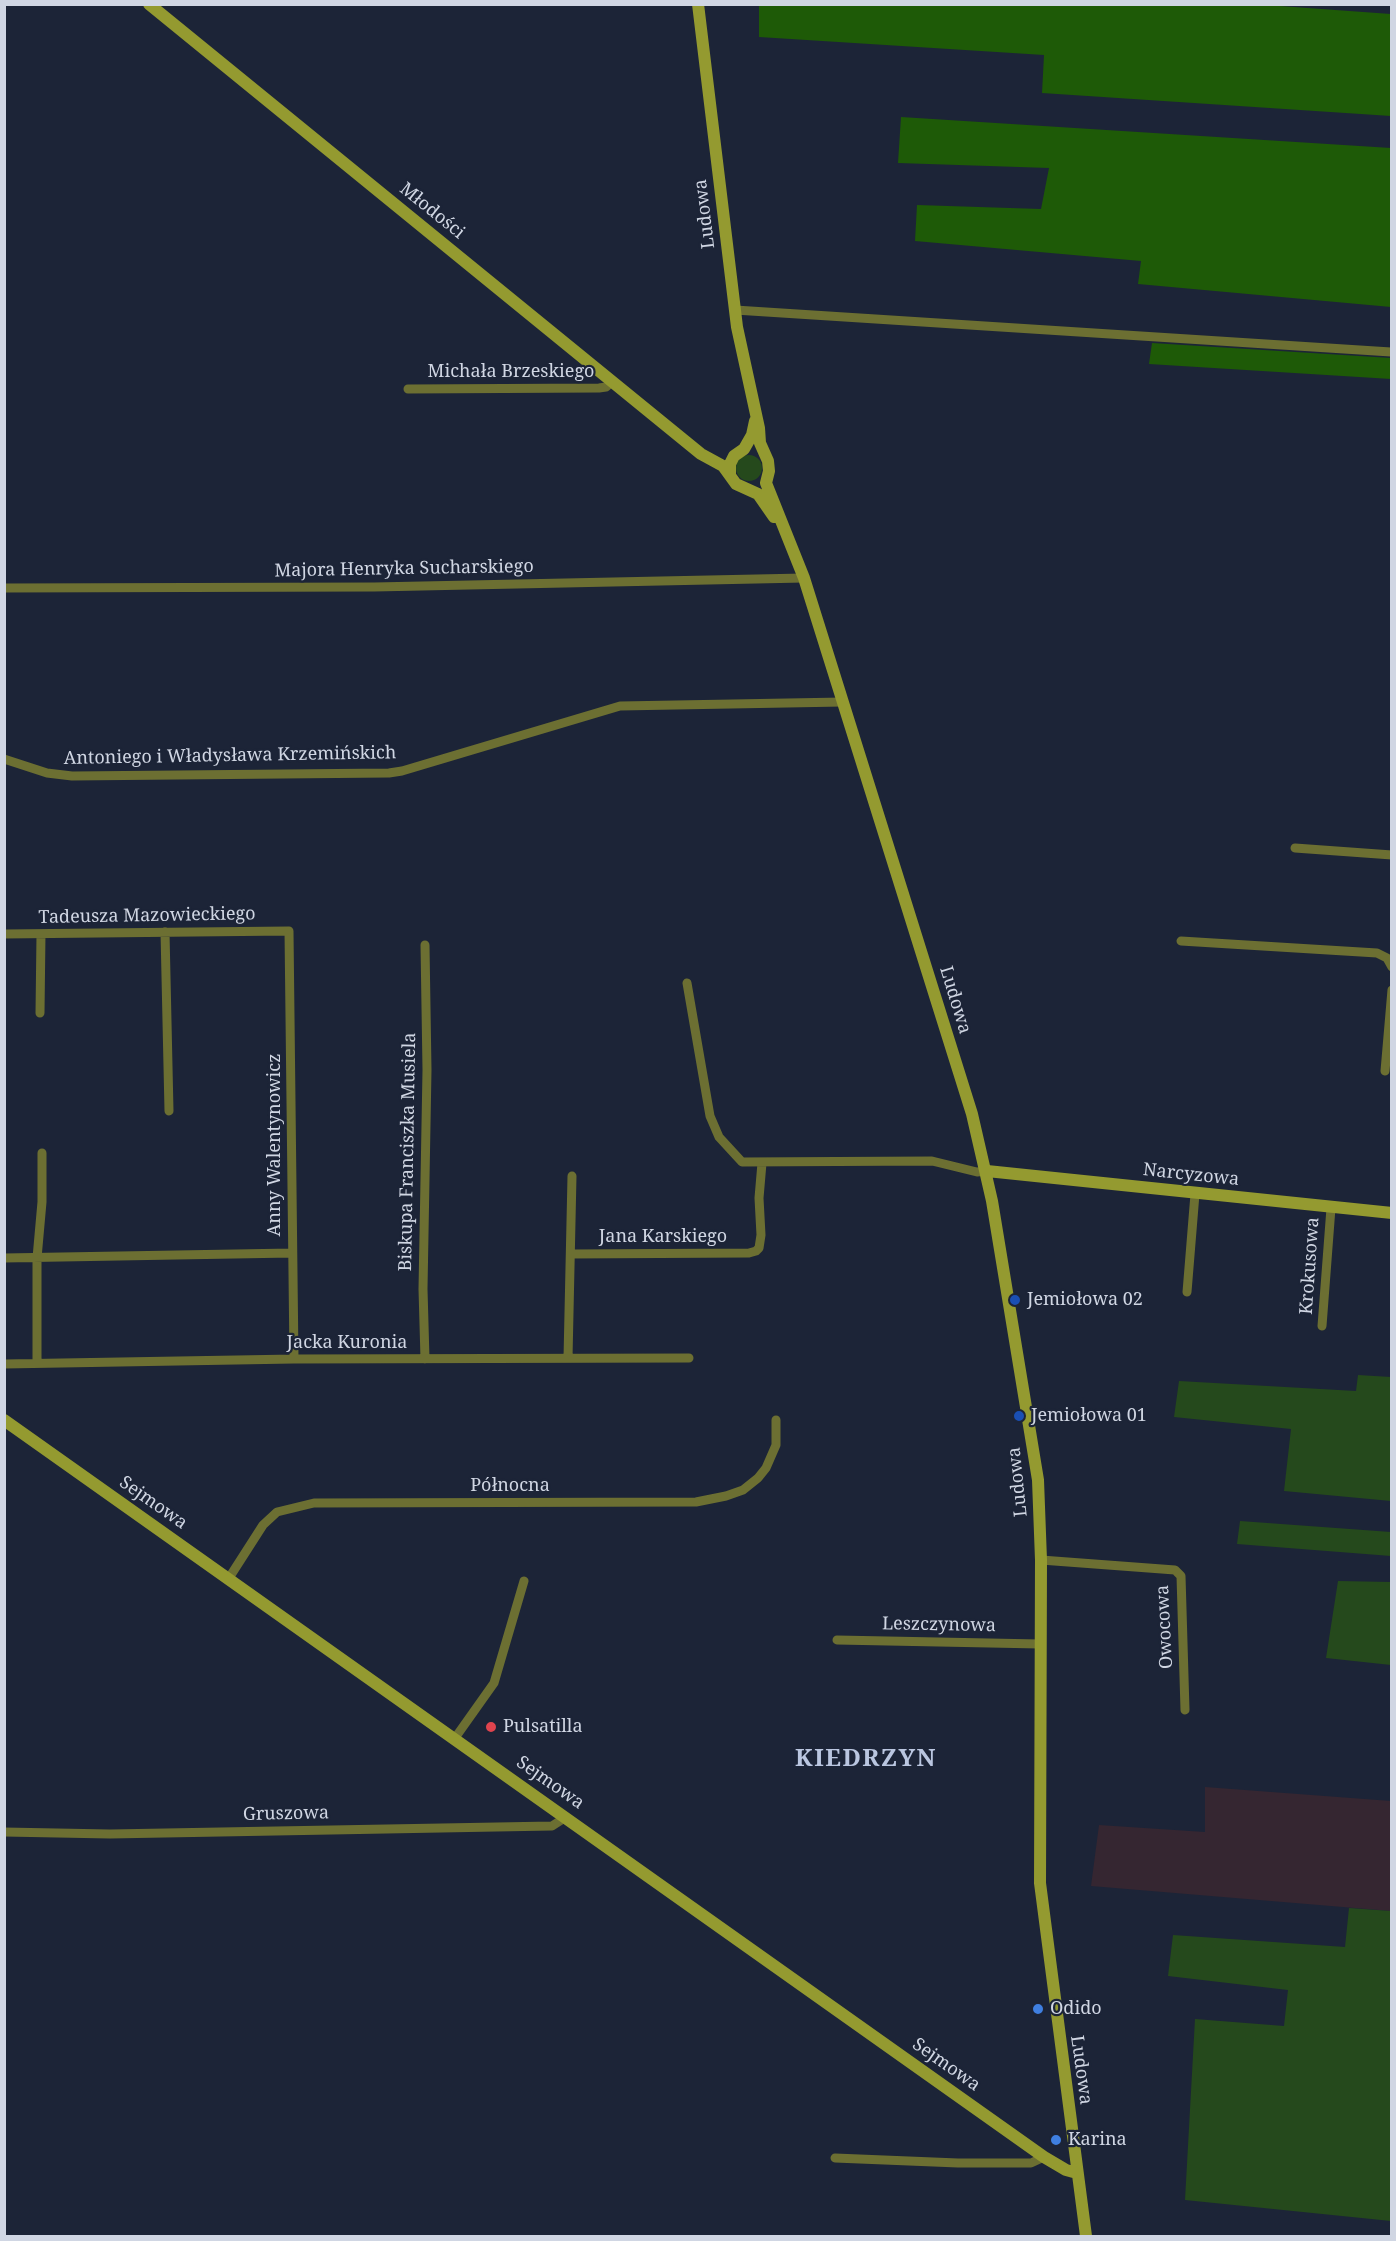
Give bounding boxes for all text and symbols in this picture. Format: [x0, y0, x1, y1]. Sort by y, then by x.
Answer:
street label: Młodości [395, 178, 469, 244]
street label: Ludowa [690, 178, 720, 250]
street label: Michała Brzeskiego [428, 361, 594, 383]
street label: Majora Henryka Sucharskiego [274, 556, 534, 582]
street label: Antoniego i Władysława Krzemińskich [64, 742, 396, 770]
street label: Tadeusza Mazowieckiego [38, 903, 256, 929]
street label: Ludowa [934, 963, 976, 1037]
street label: Biskupa Franciszka Musiela [395, 1032, 421, 1272]
street label: Anny Walentynowicz [264, 1054, 286, 1236]
street label: Narcyzowa [1142, 1159, 1240, 1191]
street label: Krokusowa [1296, 1217, 1324, 1315]
street label: Jana Karskiego [599, 1226, 727, 1248]
place label: Jemiołowa 02 [1027, 1289, 1143, 1311]
marker: Jemiołowa 02 [1008, 1293, 1022, 1307]
street label: Jacka Kuronia [287, 1332, 407, 1354]
place label: Jemiołowa 01 [1031, 1405, 1147, 1427]
marker: Jemiołowa 01 [1012, 1409, 1026, 1423]
street label: Ludowa [1004, 1446, 1032, 1518]
street label: Sejmowa [115, 1472, 191, 1534]
street label: Północna [470, 1475, 550, 1497]
street label: Owocowa [1152, 1584, 1178, 1670]
street label: Leszczynowa [882, 1613, 996, 1637]
place label: Pulsatilla [503, 1716, 583, 1738]
marker: Pulsatilla [484, 1720, 498, 1734]
district label: KIEDRZYN [795, 1745, 937, 1773]
street label: Sejmowa [512, 1752, 588, 1814]
street label: Gruszowa [243, 1802, 329, 1826]
place label: Odido [1050, 1998, 1102, 2020]
marker: Odido [1031, 2002, 1045, 2016]
street label: Sejmowa [908, 2034, 984, 2096]
street label: Ludowa [1065, 2034, 1097, 2106]
place label: Karina [1068, 2129, 1127, 2151]
marker: Karina [1049, 2133, 1063, 2147]

